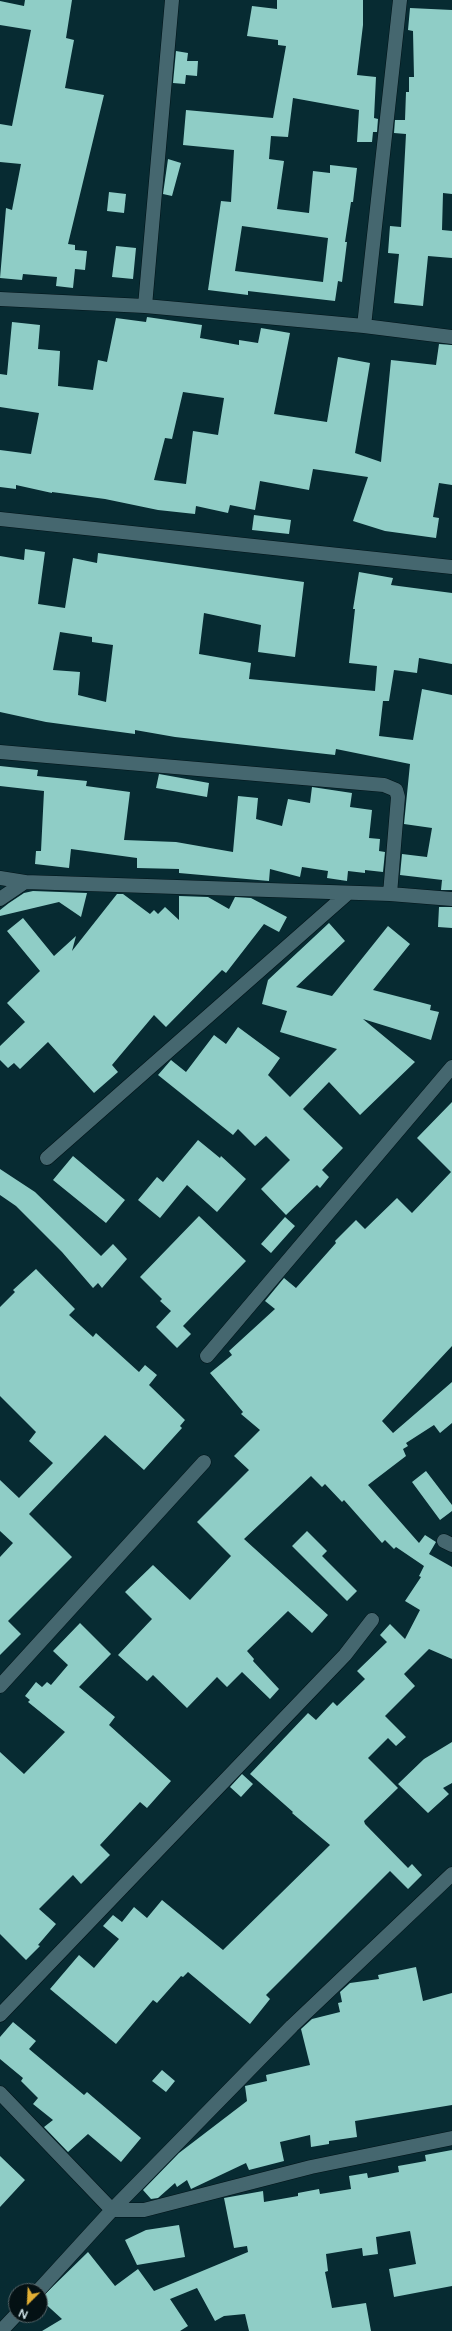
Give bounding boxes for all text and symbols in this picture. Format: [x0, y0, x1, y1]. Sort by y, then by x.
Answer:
north arrow [8, 2283, 48, 2323]
text: N [17, 2306, 30, 2321]

